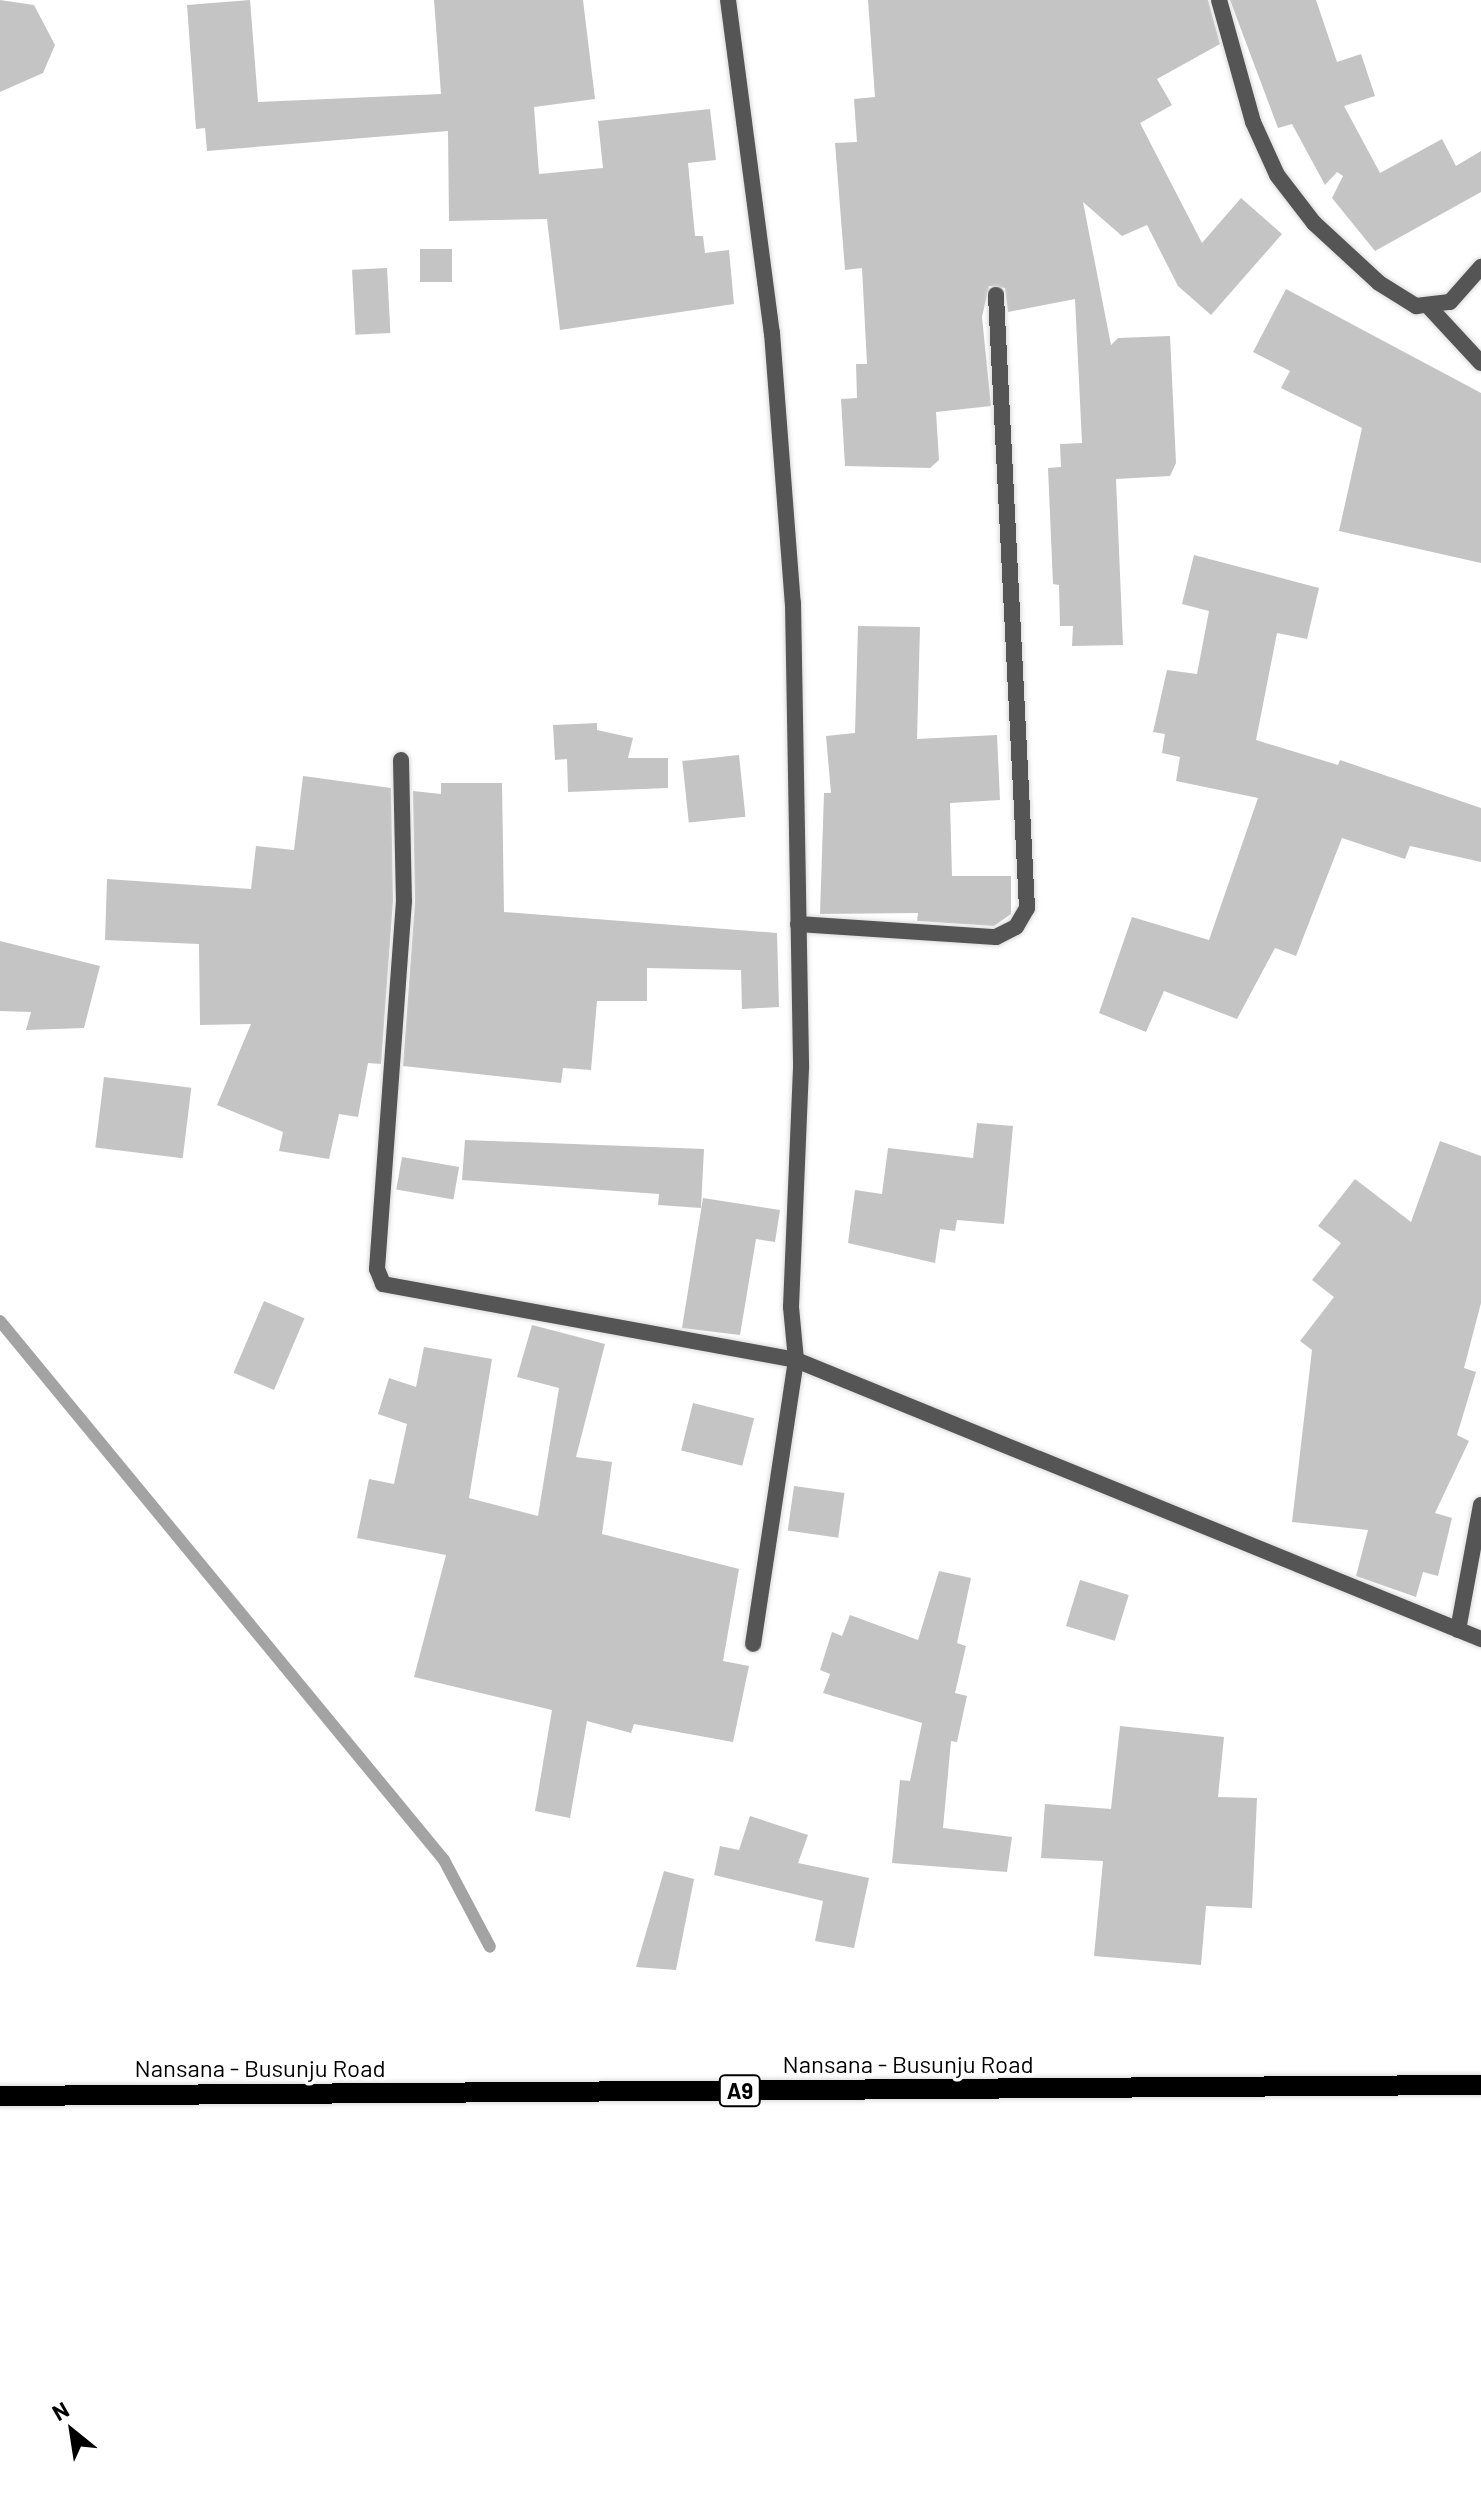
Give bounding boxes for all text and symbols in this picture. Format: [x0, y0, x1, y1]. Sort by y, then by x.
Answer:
street label: Nansana - Busunju Road [782, 2050, 1034, 2078]
street label: Nansana - Busunju Road [134, 2054, 386, 2082]
road number: A9 [718, 2073, 762, 2109]
north arrow [32, 2391, 112, 2471]
text: N [47, 2395, 73, 2425]

